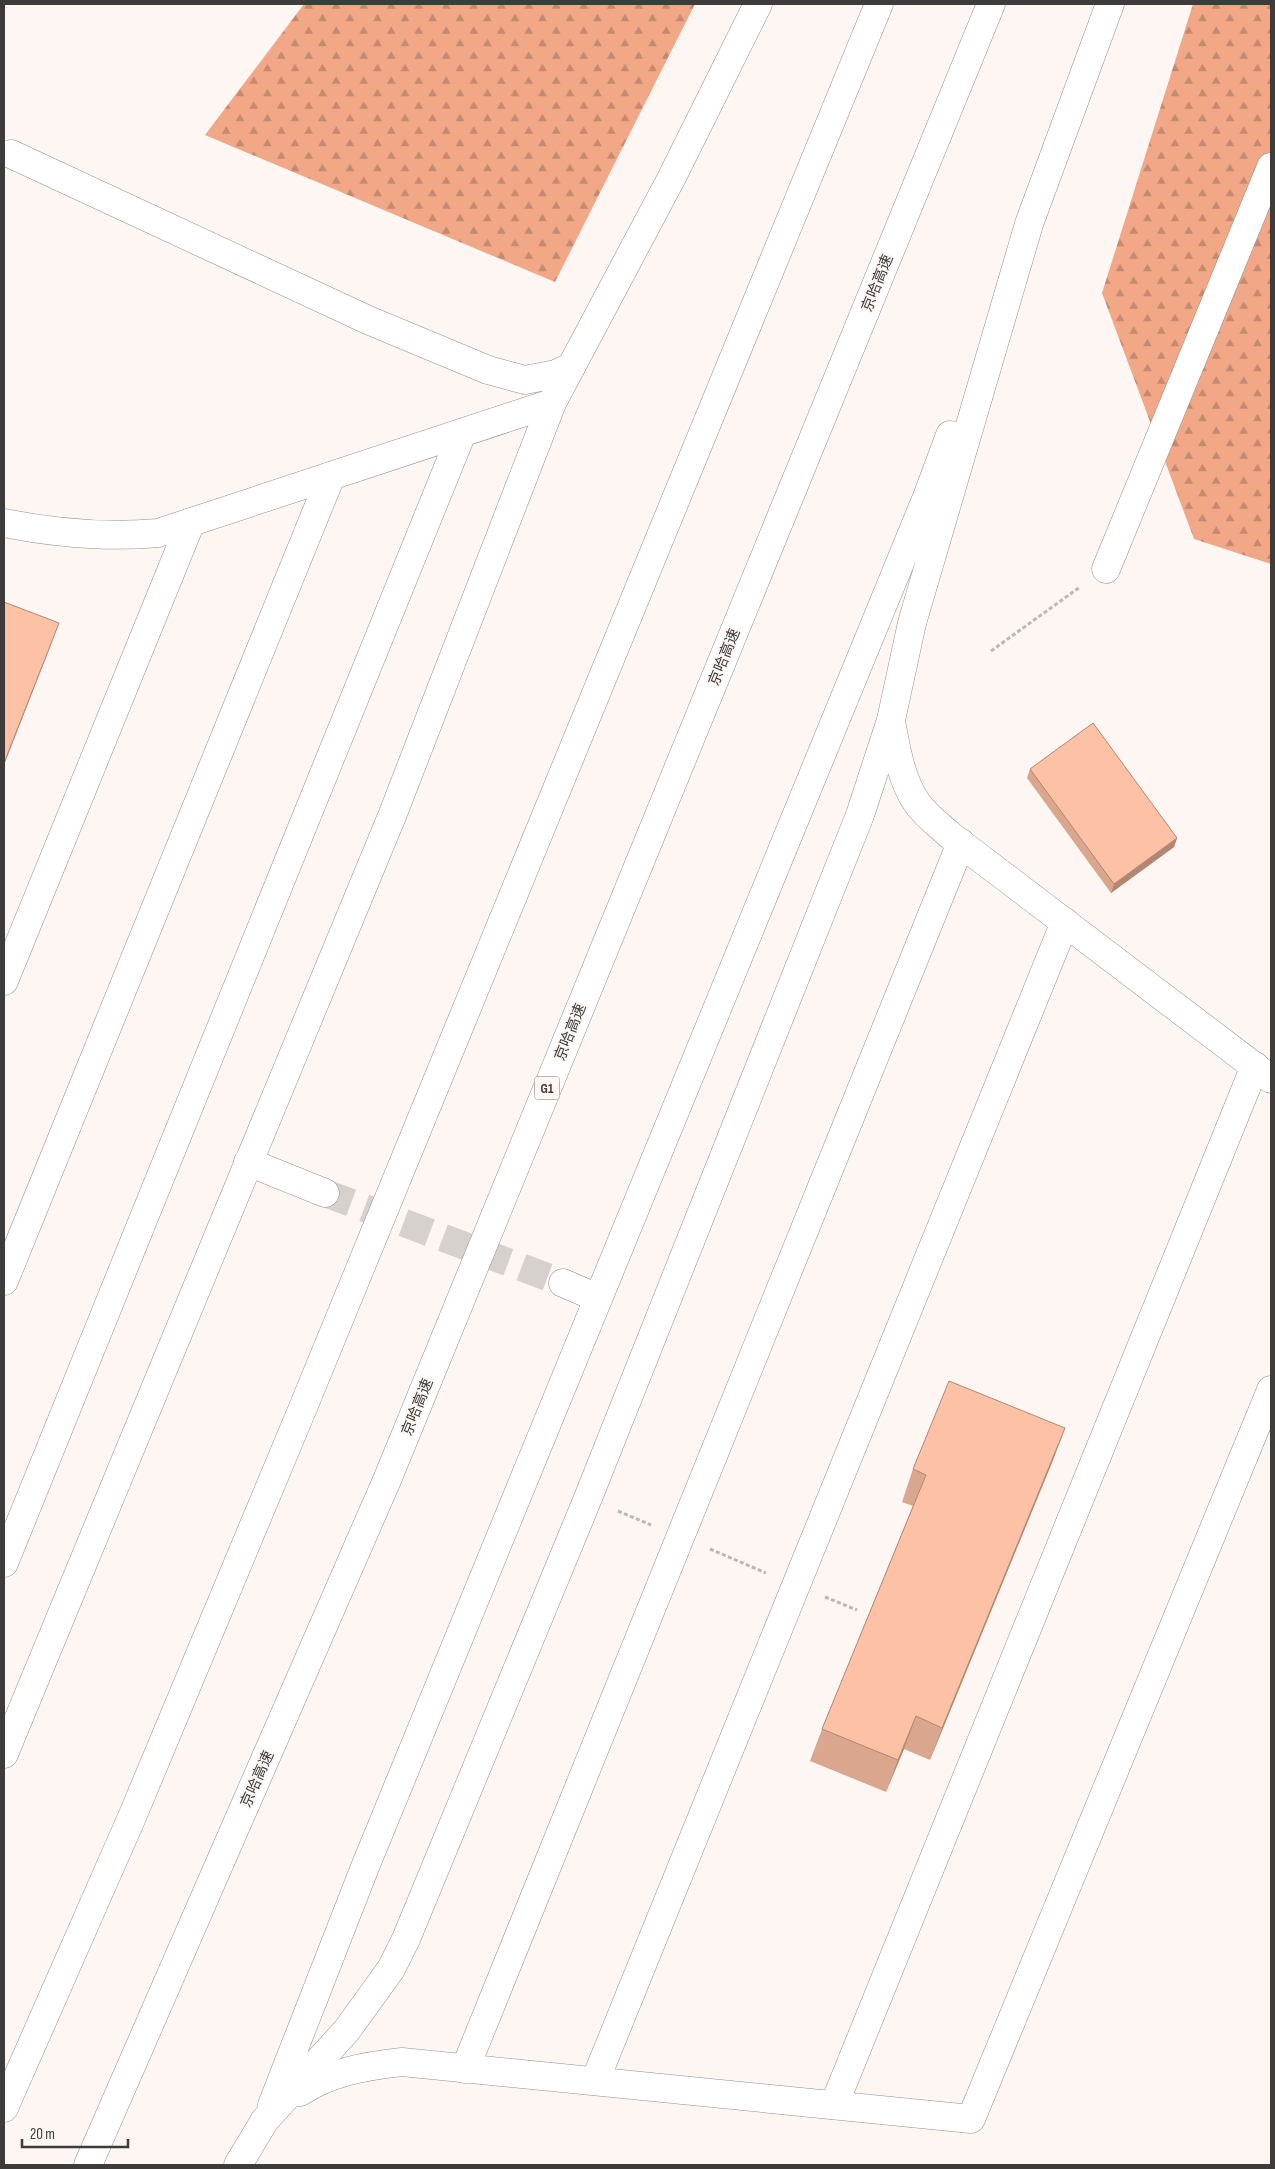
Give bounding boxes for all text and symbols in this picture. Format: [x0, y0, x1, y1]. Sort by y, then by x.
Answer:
street label: 京哈高速 [857, 252, 898, 315]
street label: 京哈高速 [704, 626, 745, 689]
street label: 京哈高速 [550, 1001, 591, 1064]
road number: G1 [534, 1076, 560, 1100]
street label: 京哈高速 [397, 1376, 438, 1439]
street label: 京哈高速 [237, 1748, 278, 1810]
scale bar [22, 2116, 129, 2148]
text: 20 m [30, 2125, 55, 2144]

